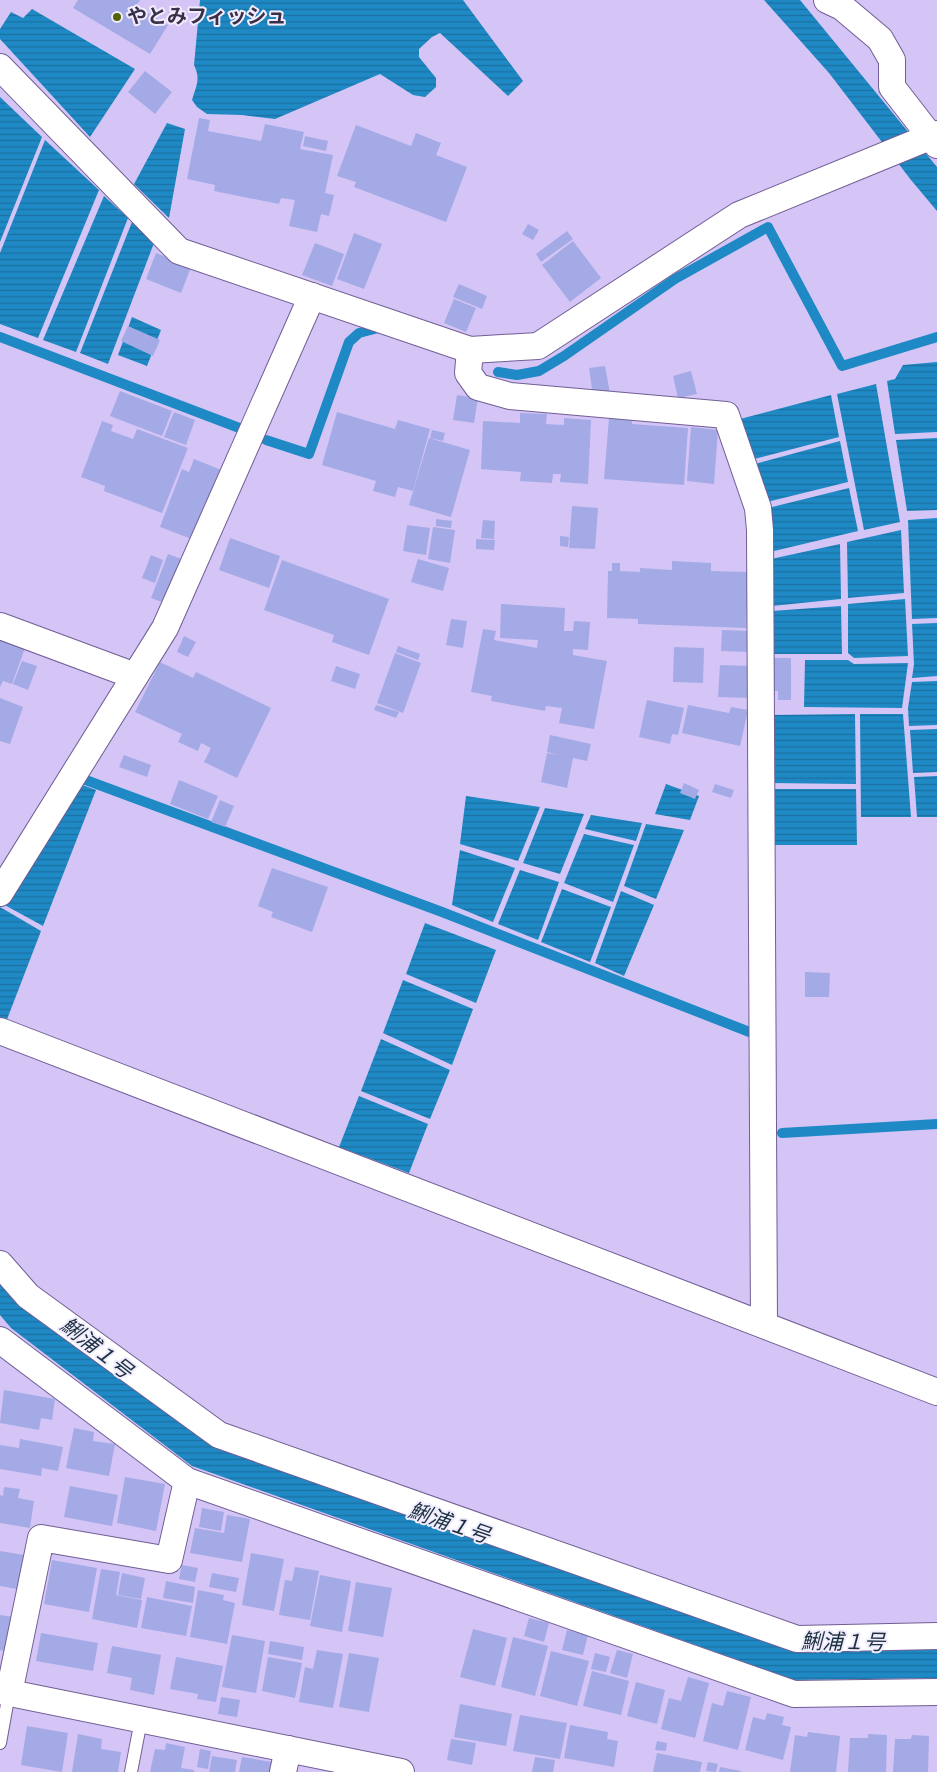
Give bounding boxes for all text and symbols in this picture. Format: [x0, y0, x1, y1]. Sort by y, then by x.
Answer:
place label: やとみフィッシュ [127, 2, 287, 32]
marker: やとみフィッシュ [111, 11, 123, 23]
water label: 鯏浦１号 [53, 1311, 141, 1389]
water label: 鯏浦１号 [404, 1495, 496, 1553]
water label: 鯏浦１号 [801, 1626, 887, 1660]

